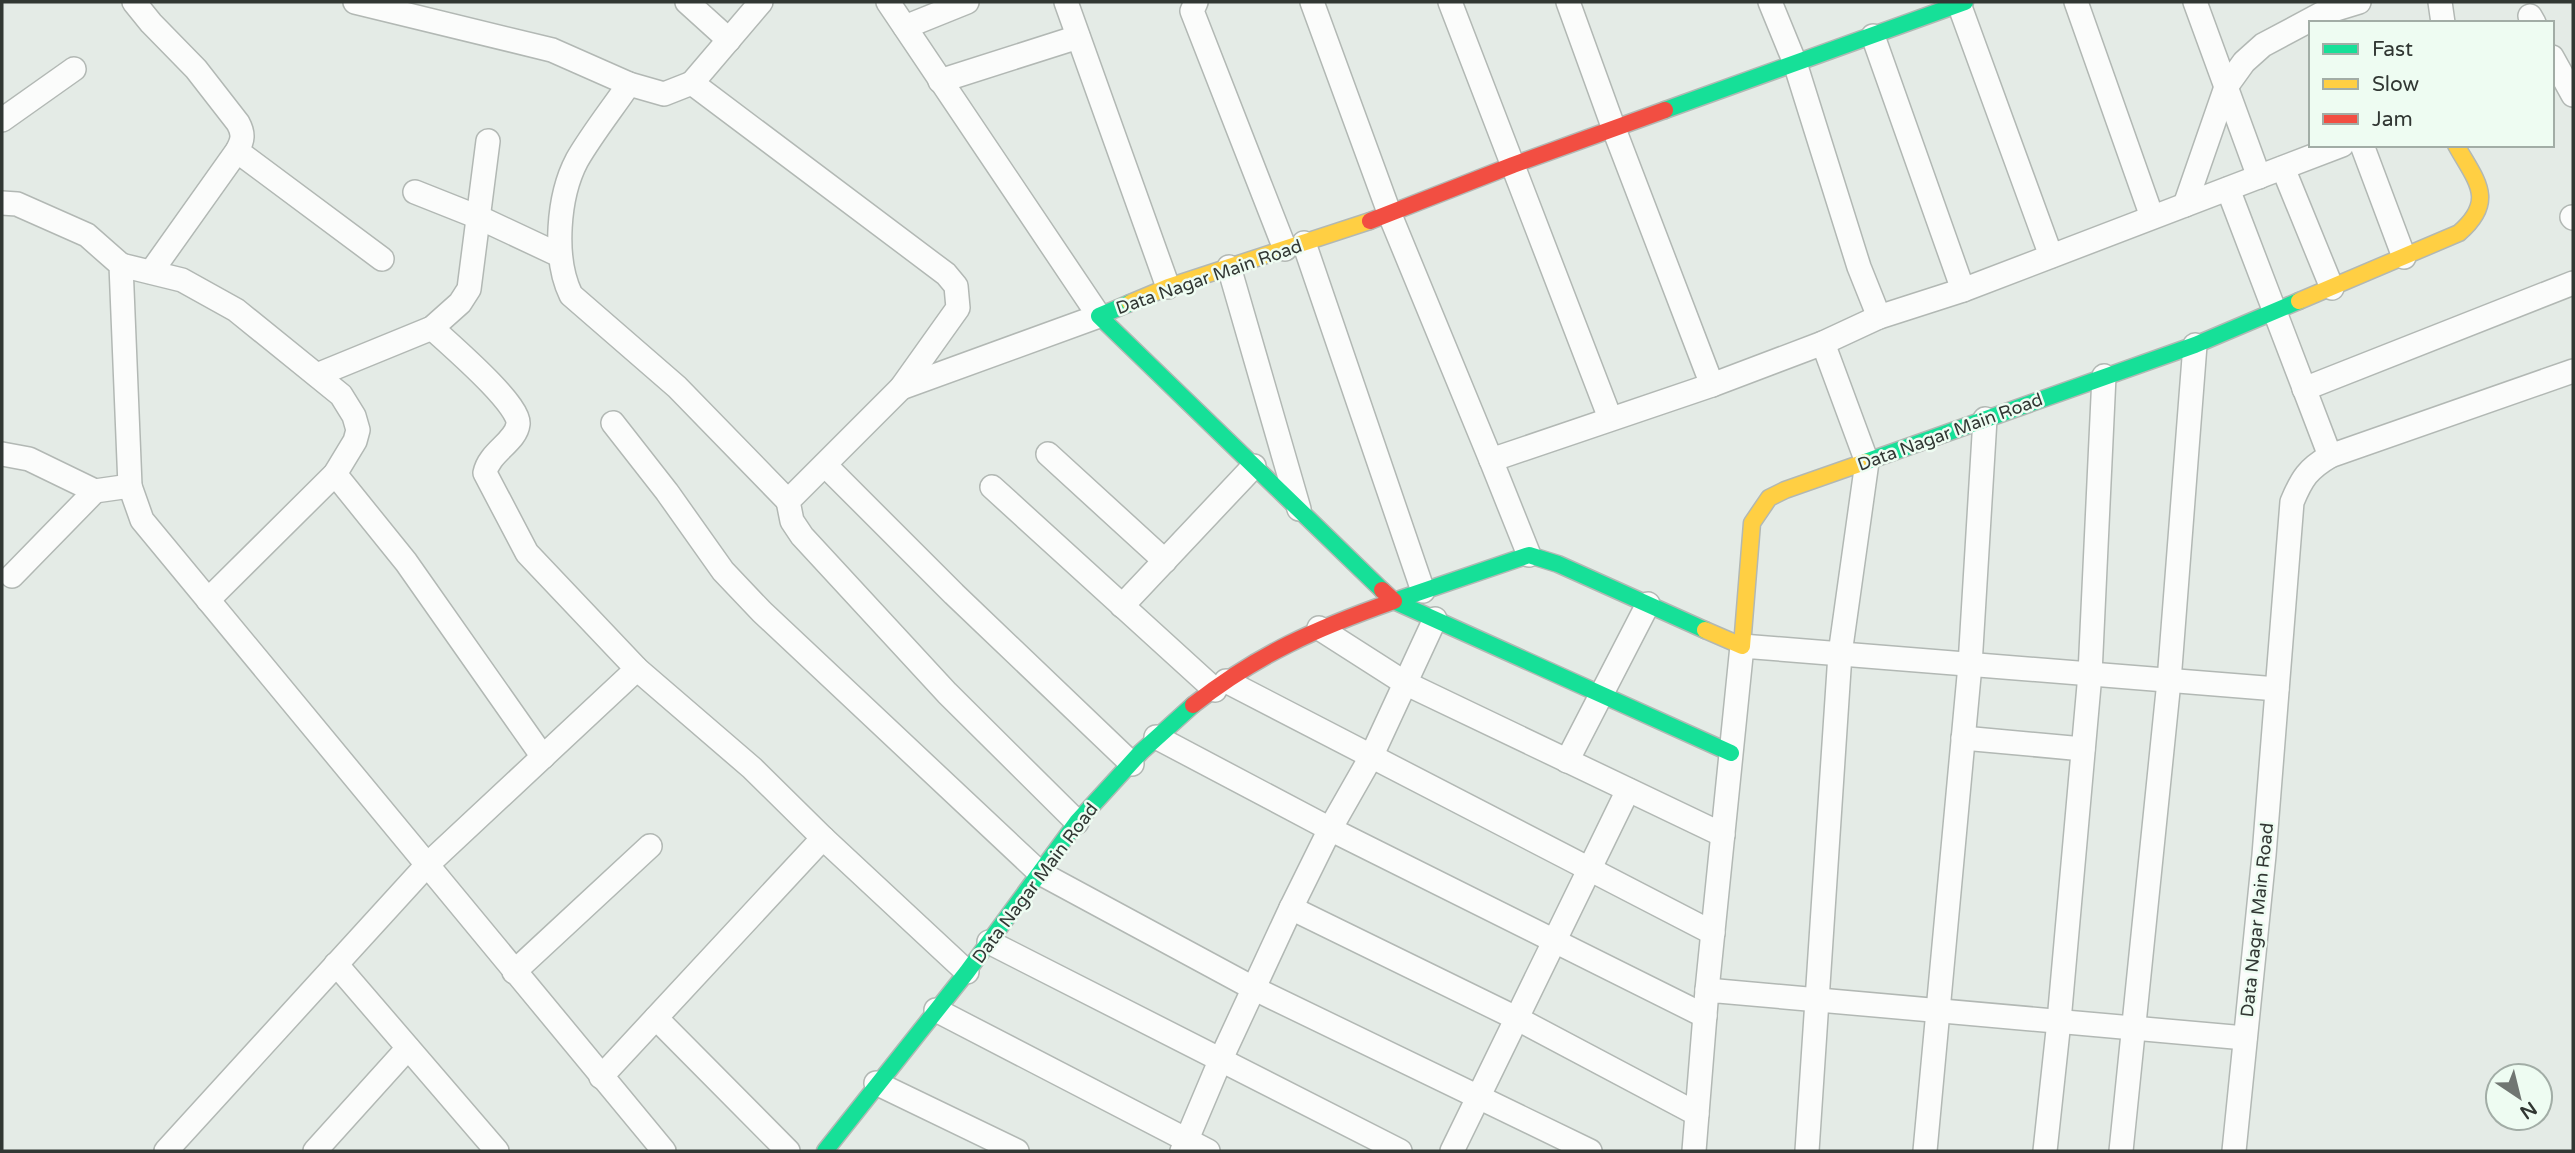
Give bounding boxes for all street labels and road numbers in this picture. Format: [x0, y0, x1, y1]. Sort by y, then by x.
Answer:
street label: Data Nagar Main Road [1113, 235, 1305, 319]
street label: Data Nagar Main Road [1854, 388, 2046, 476]
street label: Data Nagar Main Road [967, 798, 1103, 968]
street label: Data Nagar Main Road [2236, 822, 2278, 1018]

